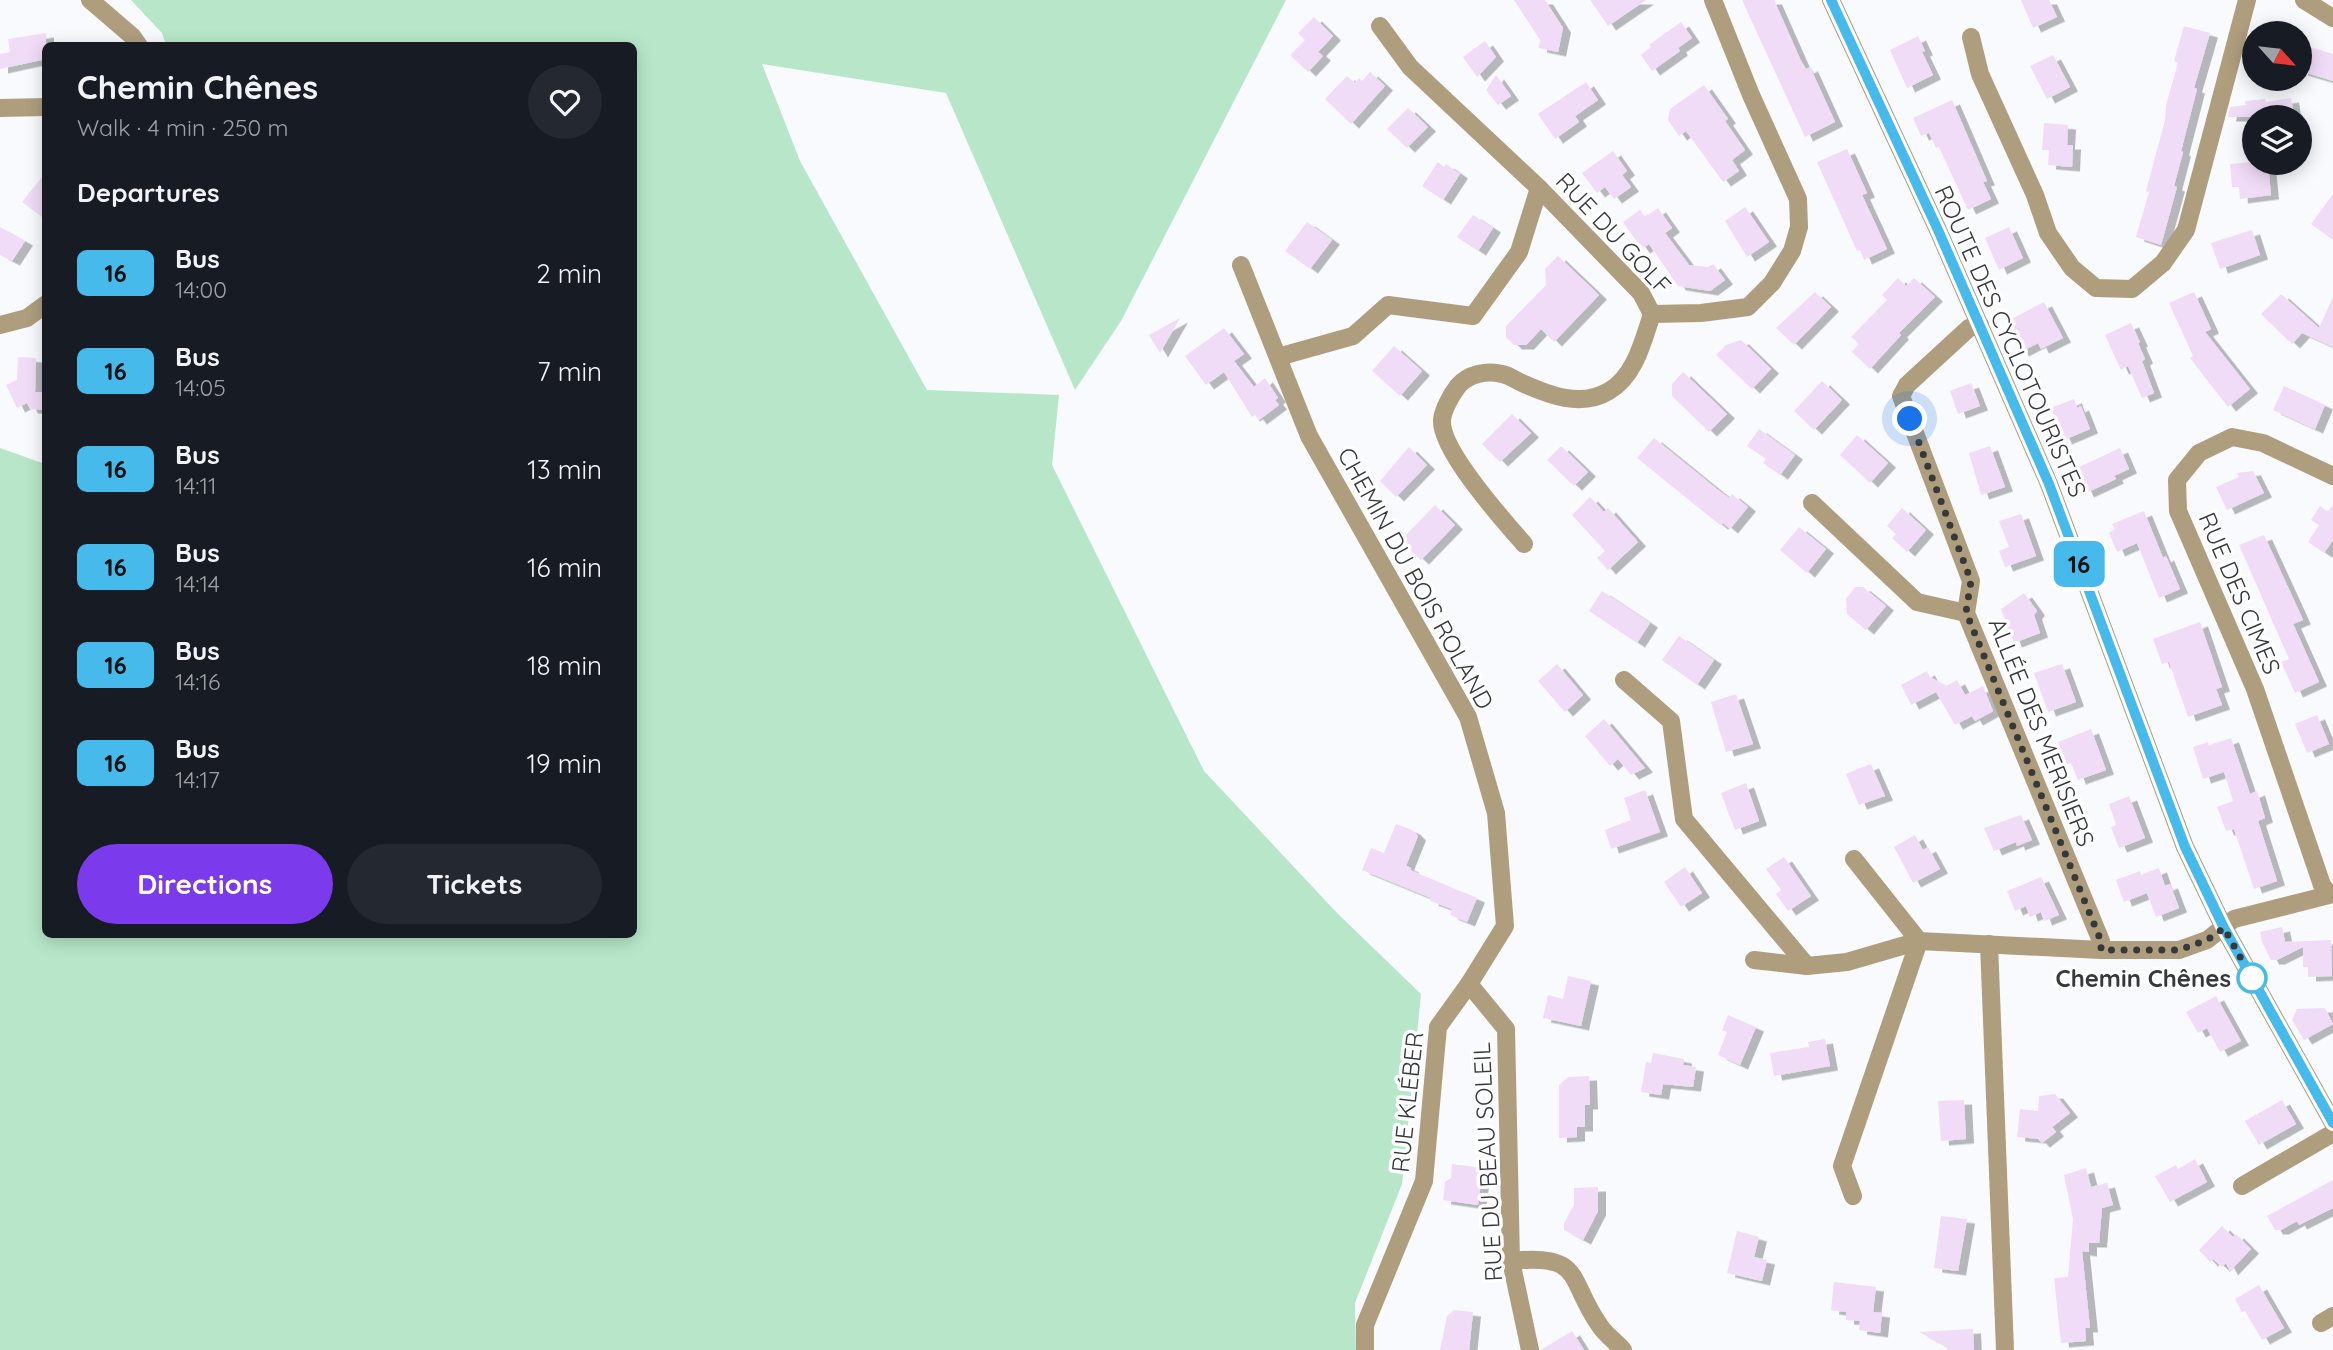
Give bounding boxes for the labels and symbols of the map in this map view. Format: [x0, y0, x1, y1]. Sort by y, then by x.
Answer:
north arrow [2242, 21, 2312, 91]
street label: RUE DU GOLF [1550, 166, 1678, 300]
street label: ROUTE DES CYCLOTOURISTES [1929, 180, 2093, 502]
your location [1892, 401, 1927, 436]
street label: CHEMIN DU BOIS ROLAND [1331, 442, 1501, 714]
street label: RUE DES CIMES [2192, 508, 2288, 678]
line badge: 16 [2048, 541, 2110, 587]
street label: ALLÉE DES MERISIERS [1982, 613, 2102, 851]
place label: Chemin Chênes [2056, 963, 2231, 993]
marker: Chemin Chênes [2237, 963, 2267, 993]
street label: RUE KLÉBER [1385, 1030, 1429, 1174]
street label: RUE DU BEAU SOLEIL [1466, 1041, 1508, 1282]

